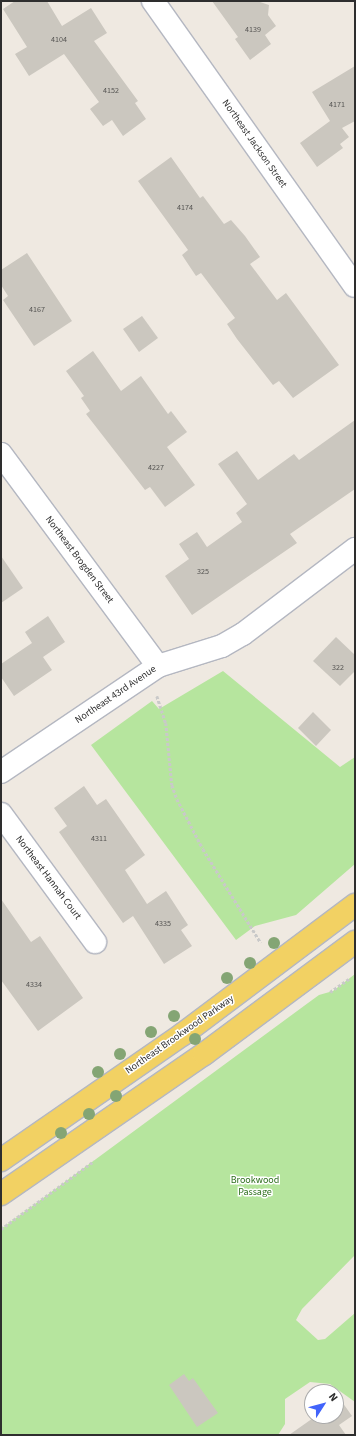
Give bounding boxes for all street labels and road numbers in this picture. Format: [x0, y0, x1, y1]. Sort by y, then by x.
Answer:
street label: Northeast Jackson Street [219, 98, 289, 190]
street label: Northeast Brogden Street [42, 514, 116, 606]
street label: Northeast 43rd Avenue [73, 663, 159, 727]
street label: Northeast Hannah Court [13, 834, 83, 922]
street label: Northeast Brookwood Parkway [124, 993, 236, 1077]

